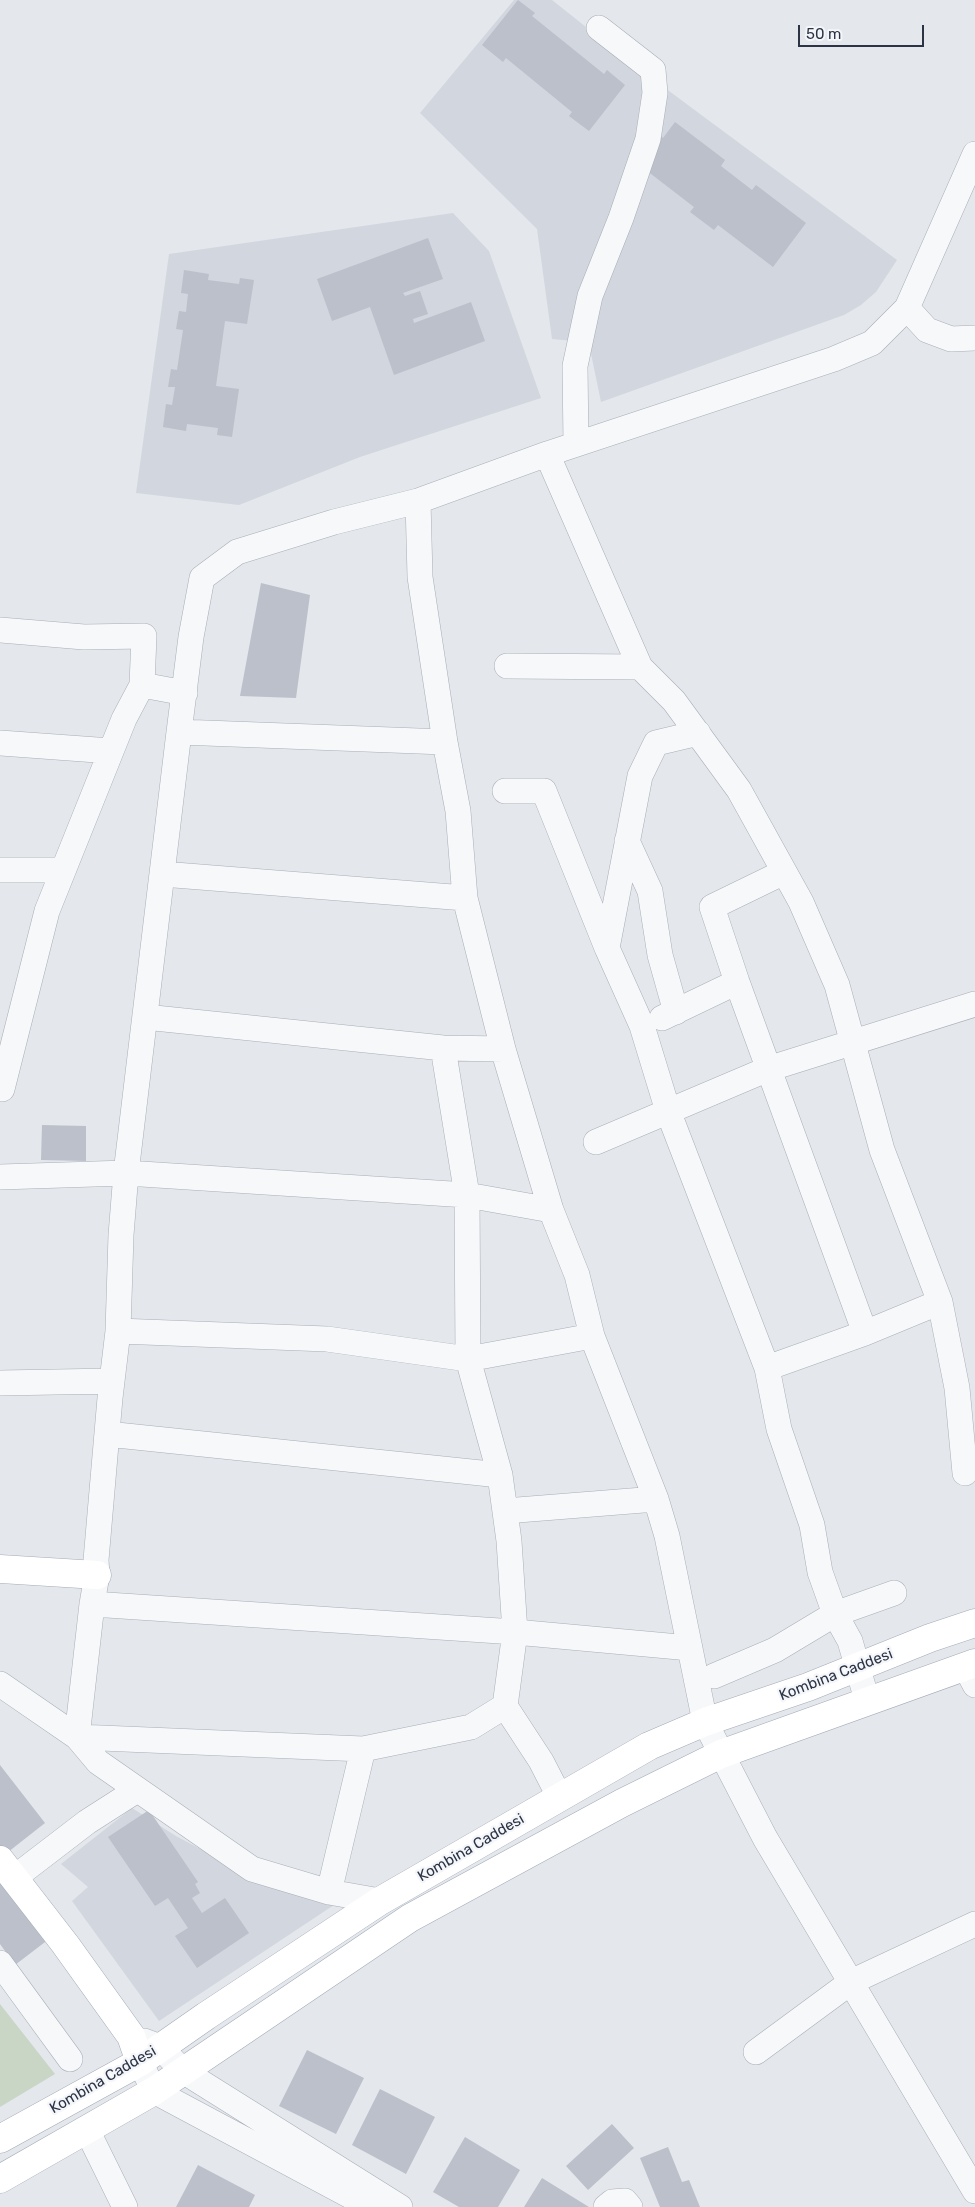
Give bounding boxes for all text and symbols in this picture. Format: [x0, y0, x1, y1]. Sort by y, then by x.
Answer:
scale bar [800, 15, 926, 47]
text: 50 m [806, 25, 841, 43]
street label: Kombina Caddesi [777, 1645, 895, 1705]
street label: Kombina Caddesi [415, 1810, 527, 1886]
street label: Kombina Caddesi [47, 2042, 159, 2118]

